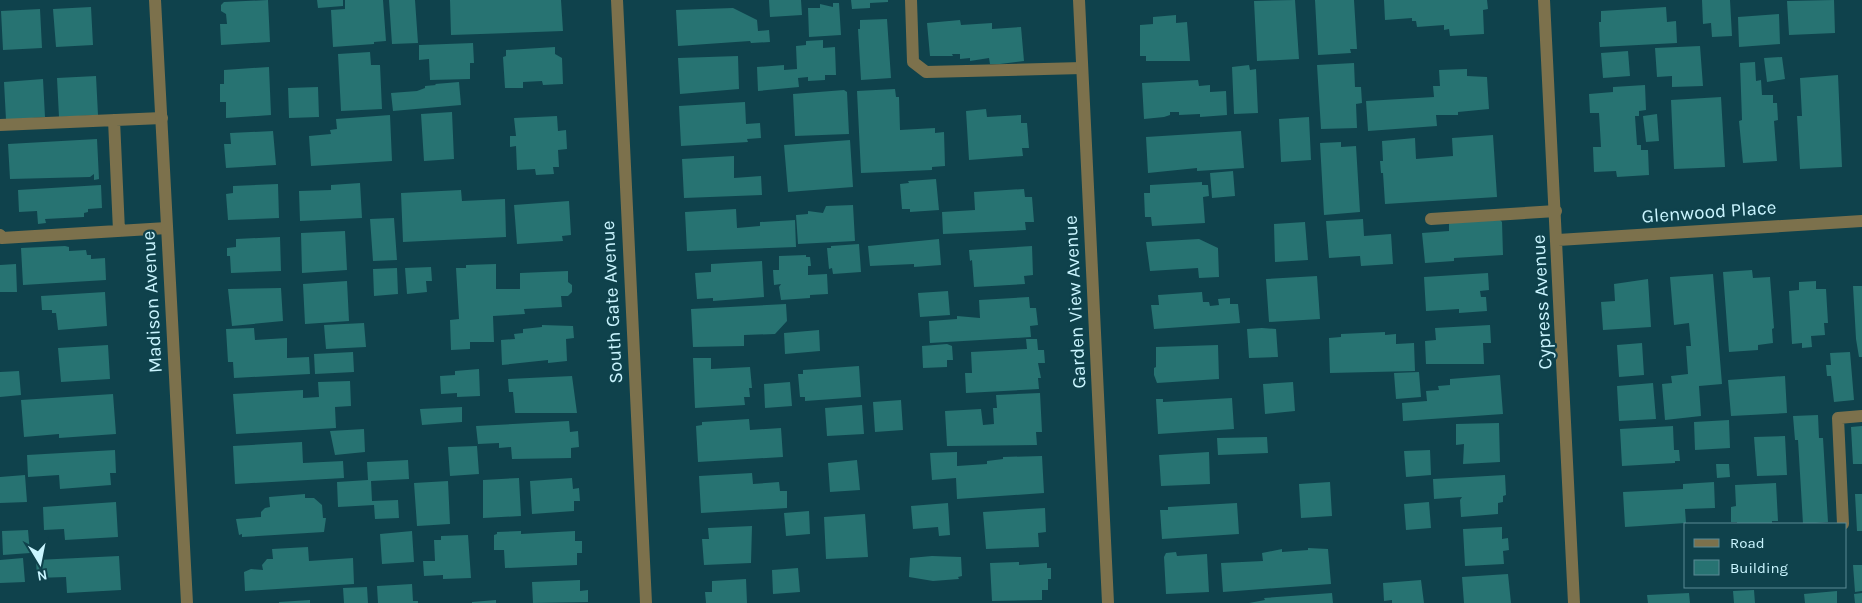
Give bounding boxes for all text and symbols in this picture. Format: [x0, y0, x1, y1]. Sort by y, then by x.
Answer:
street label: Glenwood Place [1641, 196, 1777, 228]
street label: Garden View Avenue [1059, 215, 1091, 389]
street label: South Gate Avenue [597, 220, 627, 384]
street label: Madison Avenue [137, 230, 167, 374]
street label: Cypress Avenue [1527, 234, 1557, 370]
legend [1684, 523, 1847, 588]
text: Road [1730, 534, 1765, 552]
north arrow [15, 538, 65, 588]
text: Building [1730, 559, 1788, 577]
text: N [36, 566, 49, 585]

